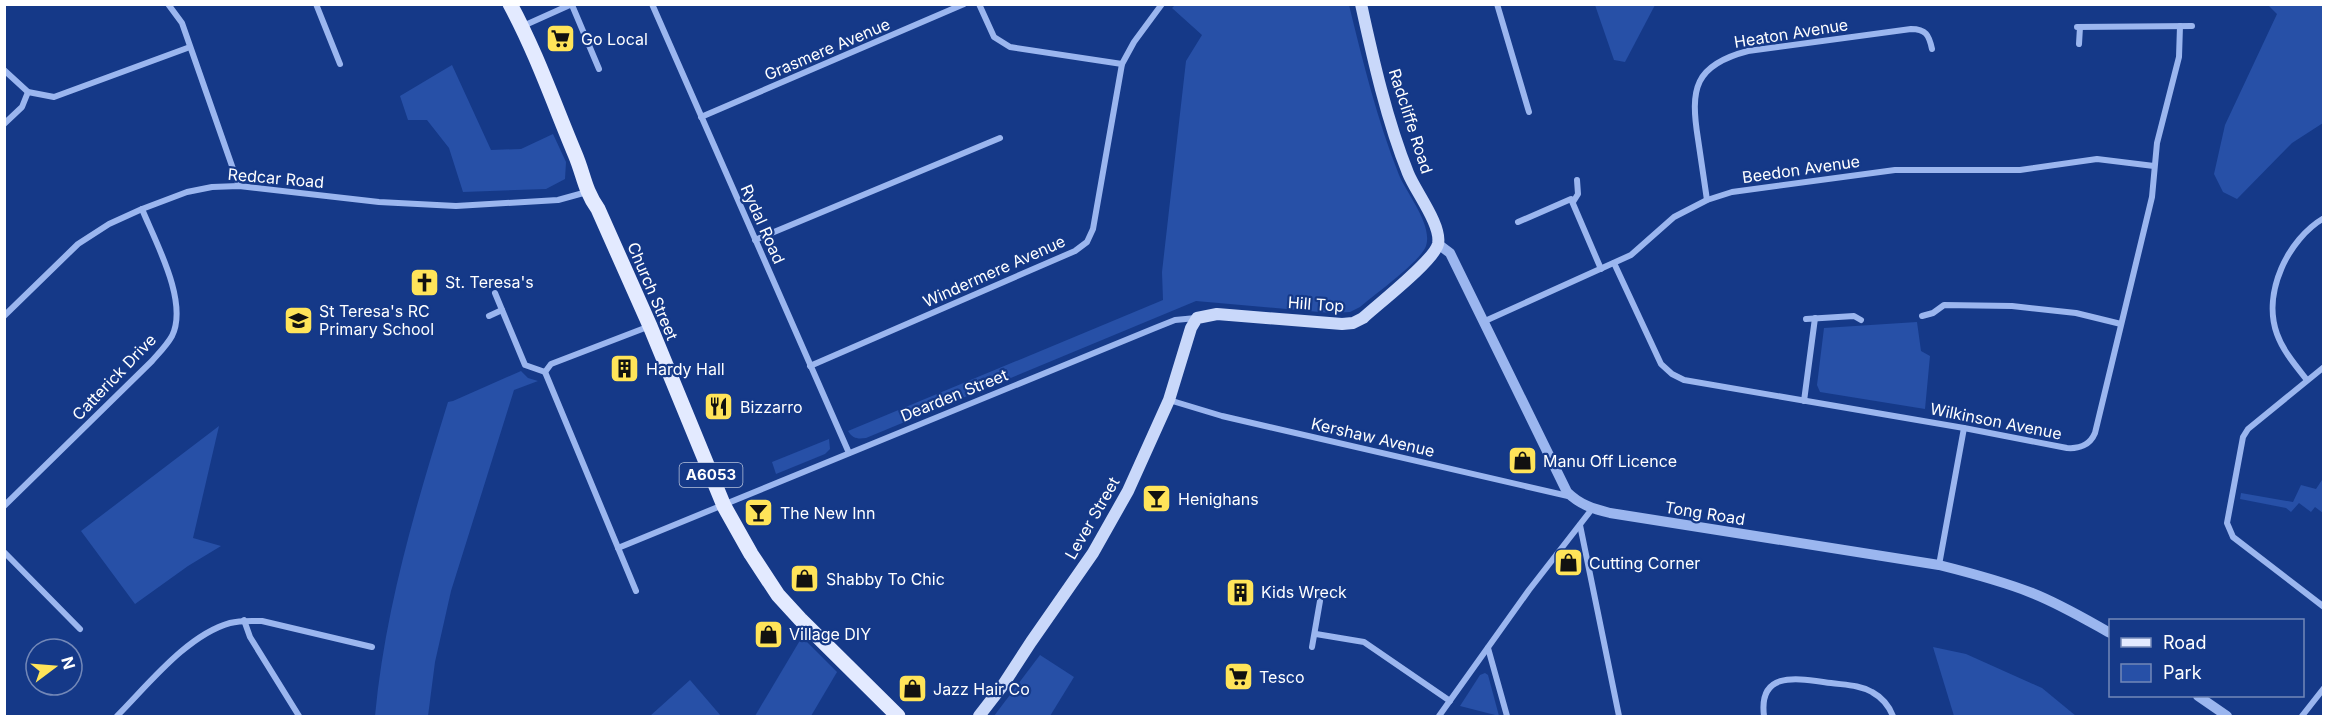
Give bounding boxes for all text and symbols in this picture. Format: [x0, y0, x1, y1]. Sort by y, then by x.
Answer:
street label: Grasmere Avenue [761, 14, 893, 84]
street label: Heaton Avenue [1733, 14, 1849, 52]
supermarket icon: Go Local [544, 23, 576, 55]
place label: Go Local [581, 29, 648, 49]
street label: Radcliffe Road [1385, 66, 1437, 176]
street label: Beedon Avenue [1741, 151, 1861, 187]
street label: Redcar Road [227, 164, 325, 192]
street label: Rydal Road [737, 181, 789, 267]
street label: Windermere Avenue [920, 231, 1068, 311]
street label: Church Street [623, 239, 683, 343]
church icon: St. Teresa's [408, 266, 440, 298]
place label: St. Teresa's [445, 272, 534, 292]
street label: Hill Top [1287, 292, 1345, 316]
place label: St Teresa's RC Primary School [319, 301, 434, 339]
school or university icon: St Teresa's RC Primary School [282, 304, 314, 336]
street label: Catterick Drive [68, 330, 160, 424]
building icon: Hardy Hall [609, 353, 641, 385]
place label: Hardy Hall [646, 359, 725, 379]
street label: Dearden Street [897, 364, 1011, 426]
restaurant icon: Bizzarro [703, 391, 735, 423]
place label: Bizzarro [740, 397, 803, 417]
street label: Wilkinson Avenue [1928, 398, 2064, 444]
street label: Kershaw Avenue [1309, 413, 1437, 461]
shop icon: Manu Off Licence [1506, 445, 1538, 477]
place label: Manu Off Licence [1543, 451, 1677, 471]
road number: A6053 [680, 463, 742, 487]
street label: Lever Street [1060, 473, 1124, 563]
bar icon: Henighans [1141, 483, 1173, 515]
place label: Henighans [1178, 489, 1259, 509]
bar icon: The New Inn [743, 497, 775, 529]
street label: Tong Road [1663, 497, 1747, 529]
place label: The New Inn [780, 503, 876, 523]
shop icon: Cutting Corner [1552, 547, 1584, 579]
place label: Cutting Corner [1589, 553, 1700, 573]
shop icon: Shabby To Chic [789, 563, 821, 595]
place label: Shabby To Chic [826, 569, 945, 589]
building icon: Kids Wreck [1224, 576, 1256, 608]
place label: Kids Wreck [1261, 582, 1347, 602]
shop icon: Village DIY [752, 618, 784, 650]
legend [2109, 619, 2304, 697]
place label: Village DIY [789, 624, 871, 644]
text: Road [2163, 632, 2206, 653]
north arrow [24, 637, 84, 697]
text: N [57, 654, 80, 671]
supermarket icon: Tesco [1222, 661, 1254, 693]
text: Park [2163, 662, 2202, 683]
place label: Tesco [1259, 667, 1305, 687]
shop icon: Jazz Hair Co [896, 673, 928, 705]
place label: Jazz Hair Co [933, 679, 1030, 699]

